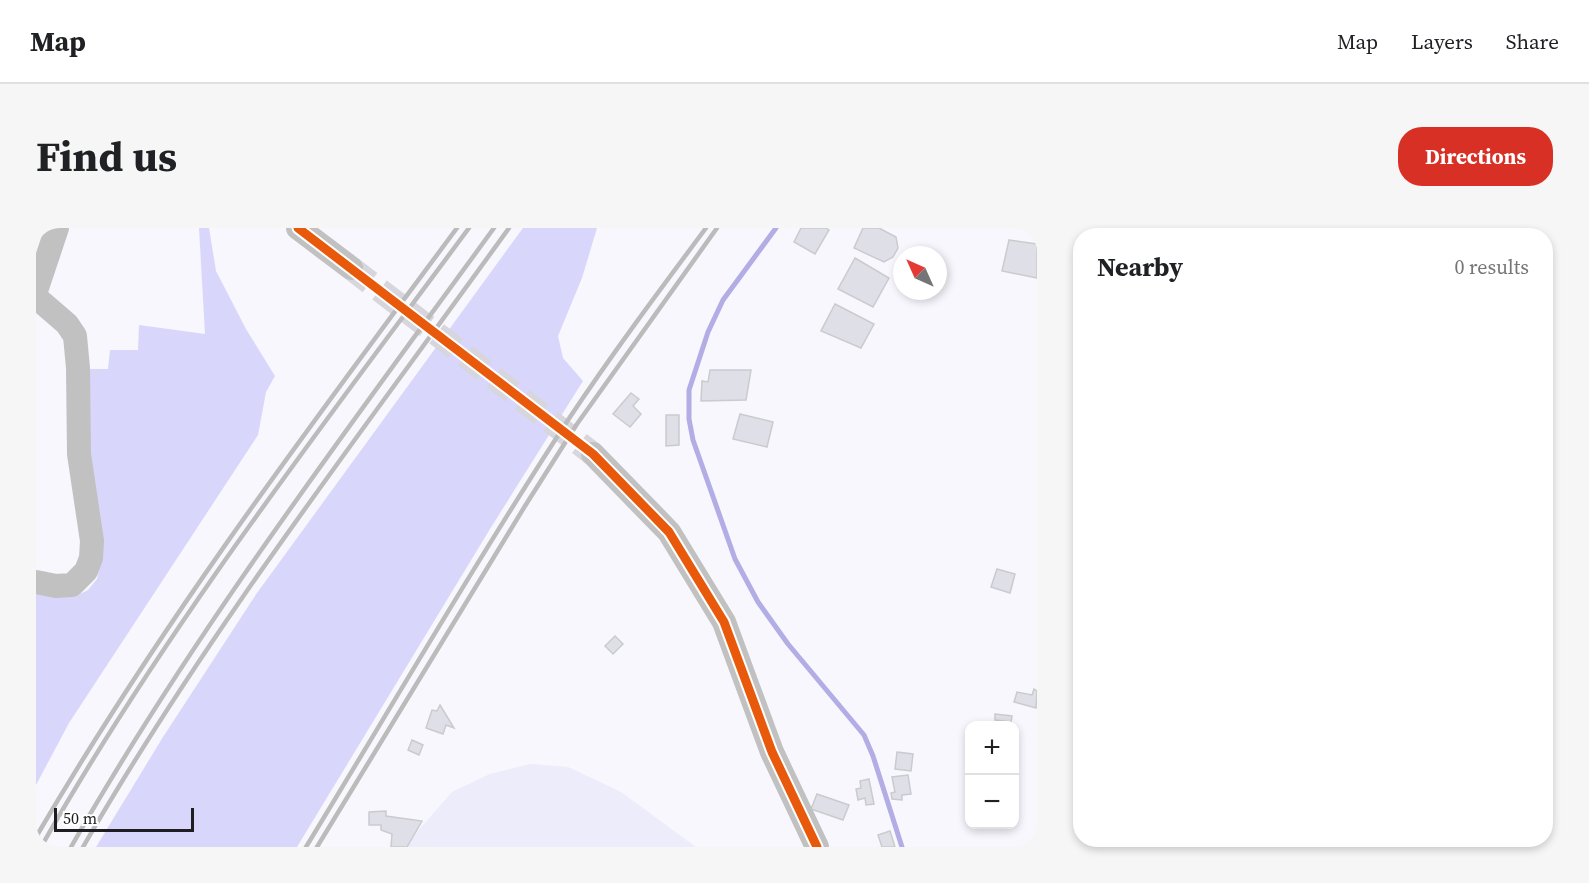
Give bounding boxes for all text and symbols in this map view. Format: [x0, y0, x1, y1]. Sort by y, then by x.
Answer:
text: Map [30, 22, 86, 60]
text: Map [1337, 27, 1378, 56]
text: Layers [1411, 27, 1473, 56]
text: Share [1506, 27, 1559, 56]
text: Find us [36, 127, 177, 185]
button: Directions [1398, 127, 1553, 186]
north arrow [893, 246, 947, 300]
text: Nearby [1097, 249, 1183, 285]
text: 0 results [1454, 253, 1529, 281]
map controls [965, 721, 1019, 829]
button: + [965, 721, 1019, 775]
button: − [965, 775, 1019, 829]
scale bar [54, 805, 194, 832]
text: 50 m [63, 807, 97, 829]

